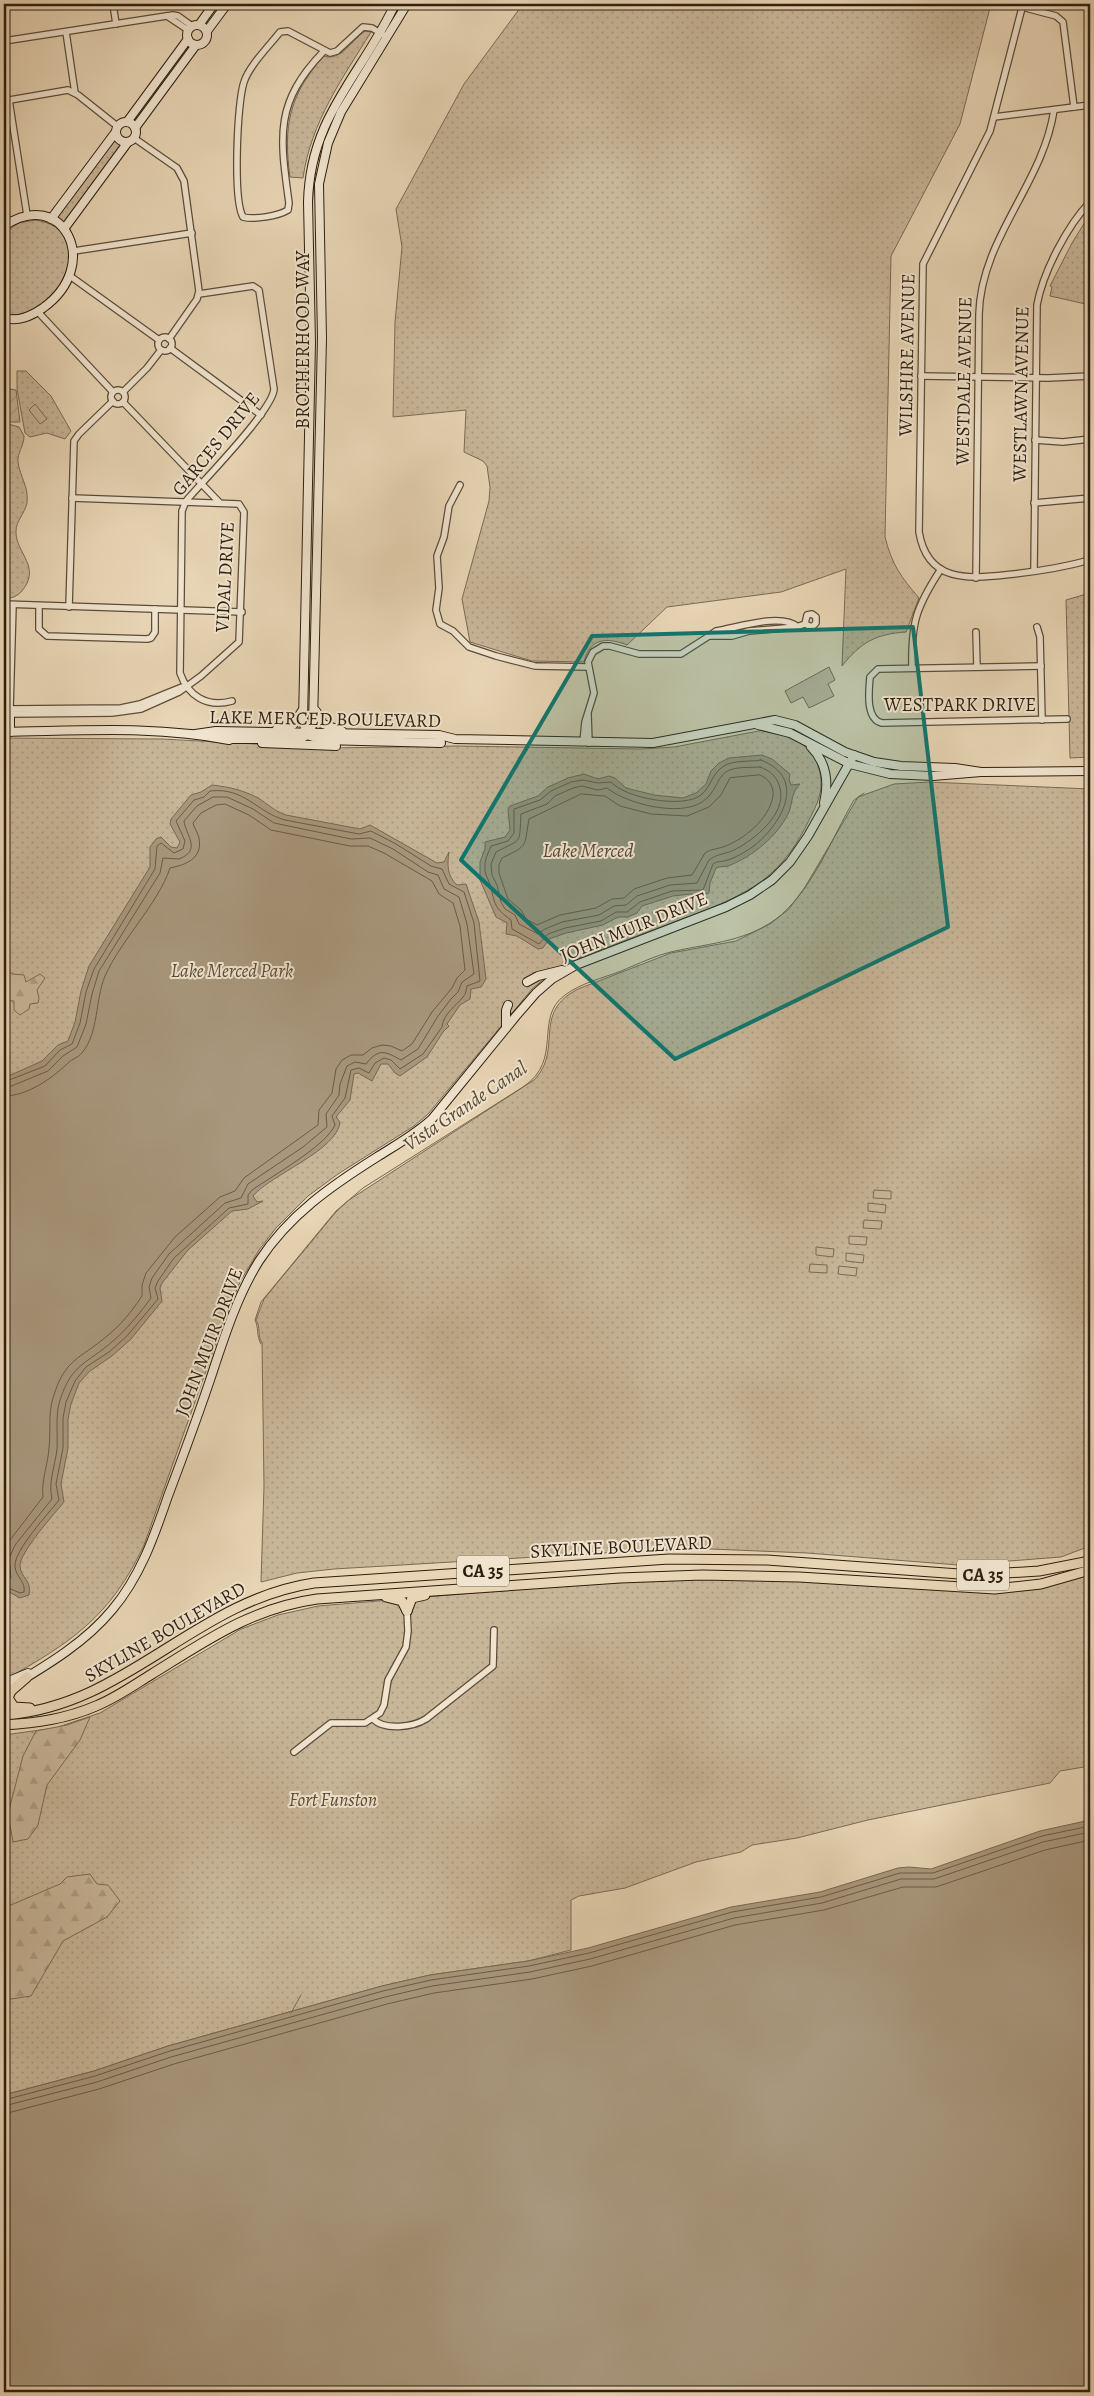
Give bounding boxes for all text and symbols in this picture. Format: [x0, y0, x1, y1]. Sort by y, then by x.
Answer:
street label: BROTHERHOOD WAY [290, 250, 316, 429]
street label: WILSHIRE AVENUE [893, 273, 921, 438]
street label: WESTDALE AVENUE [950, 296, 978, 467]
street label: WESTLAWN AVENUE [1006, 306, 1036, 483]
street label: GARCES DRIVE [166, 387, 266, 501]
street label: VIDAL DRIVE [209, 521, 241, 634]
street label: WESTPARK DRIVE [883, 692, 1036, 718]
street label: LAKE MERCED BOULEVARD [209, 704, 441, 734]
water label: Lake Merced [543, 837, 634, 864]
street label: JOHN MUIR DRIVE [556, 886, 712, 968]
park label: Lake Merced Park [171, 958, 293, 984]
water label: Vista Grande Canal [398, 1055, 532, 1157]
street label: JOHN MUIR DRIVE [169, 1264, 249, 1420]
street label: SKYLINE BOULEVARD [530, 1529, 712, 1565]
road number: CA 35 [457, 1555, 509, 1586]
road number: CA 35 [957, 1560, 1009, 1590]
street label: SKYLINE BOULEVARD [80, 1575, 250, 1689]
park label: Fort Funston [289, 1787, 377, 1813]

